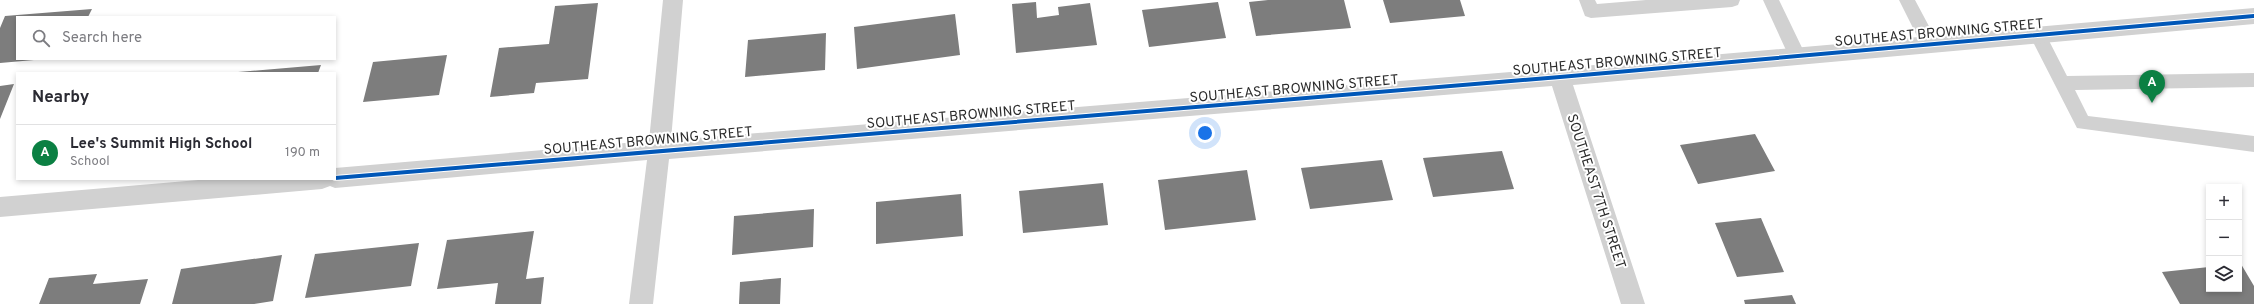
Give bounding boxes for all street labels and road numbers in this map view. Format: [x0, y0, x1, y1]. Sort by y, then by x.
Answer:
street label: SOUTHEAST BROWNING STREET [1834, 16, 2044, 51]
street label: SOUTHEAST BROWNING STREET [1512, 45, 1722, 80]
street label: SOUTHEAST BROWNING STREET [1189, 72, 1399, 107]
street label: SOUTHEAST BROWNING STREET [866, 98, 1076, 133]
street label: SOUTHEAST 7TH STREET [1563, 112, 1629, 271]
street label: SOUTHEAST BROWNING STREET [543, 124, 753, 159]

